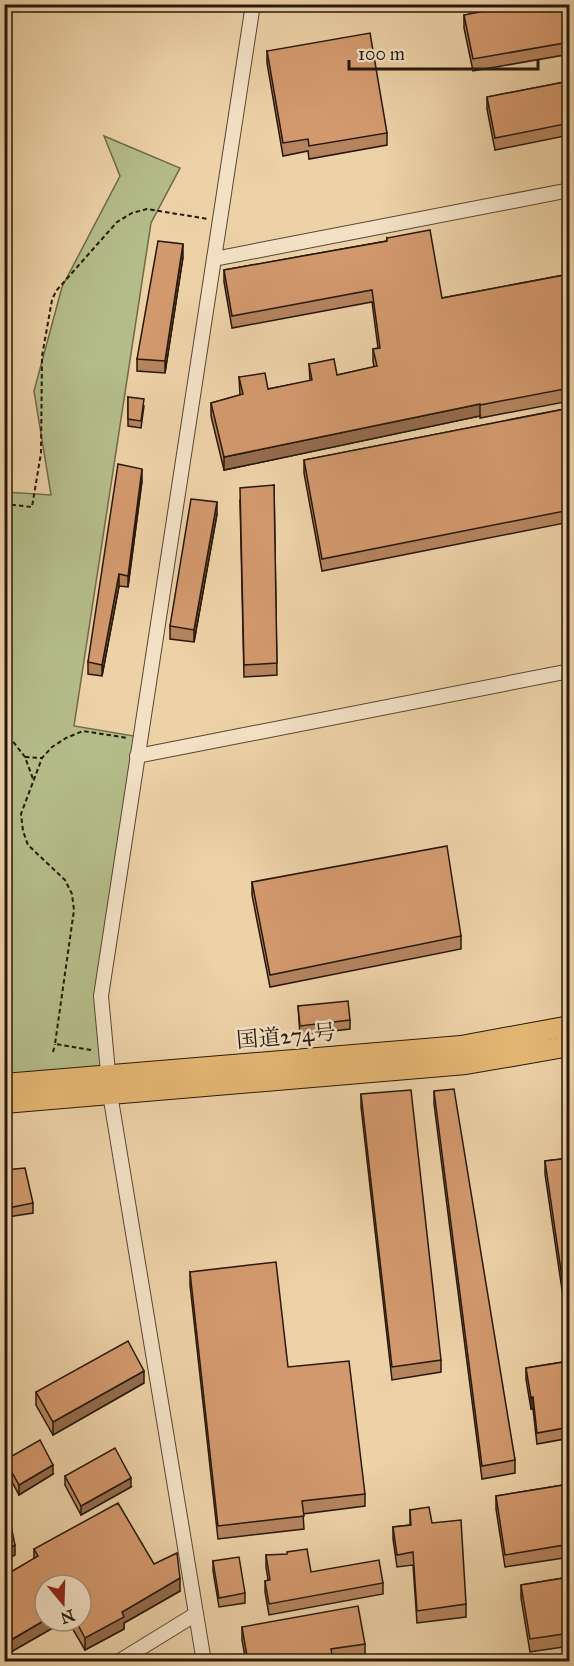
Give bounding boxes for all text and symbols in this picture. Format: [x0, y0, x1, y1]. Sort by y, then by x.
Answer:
scale bar [349, 33, 538, 71]
text: 100 m [358, 43, 405, 65]
street label: 国道274号 [235, 1018, 337, 1054]
north arrow [33, 1573, 93, 1633]
text: N [58, 1606, 77, 1628]

